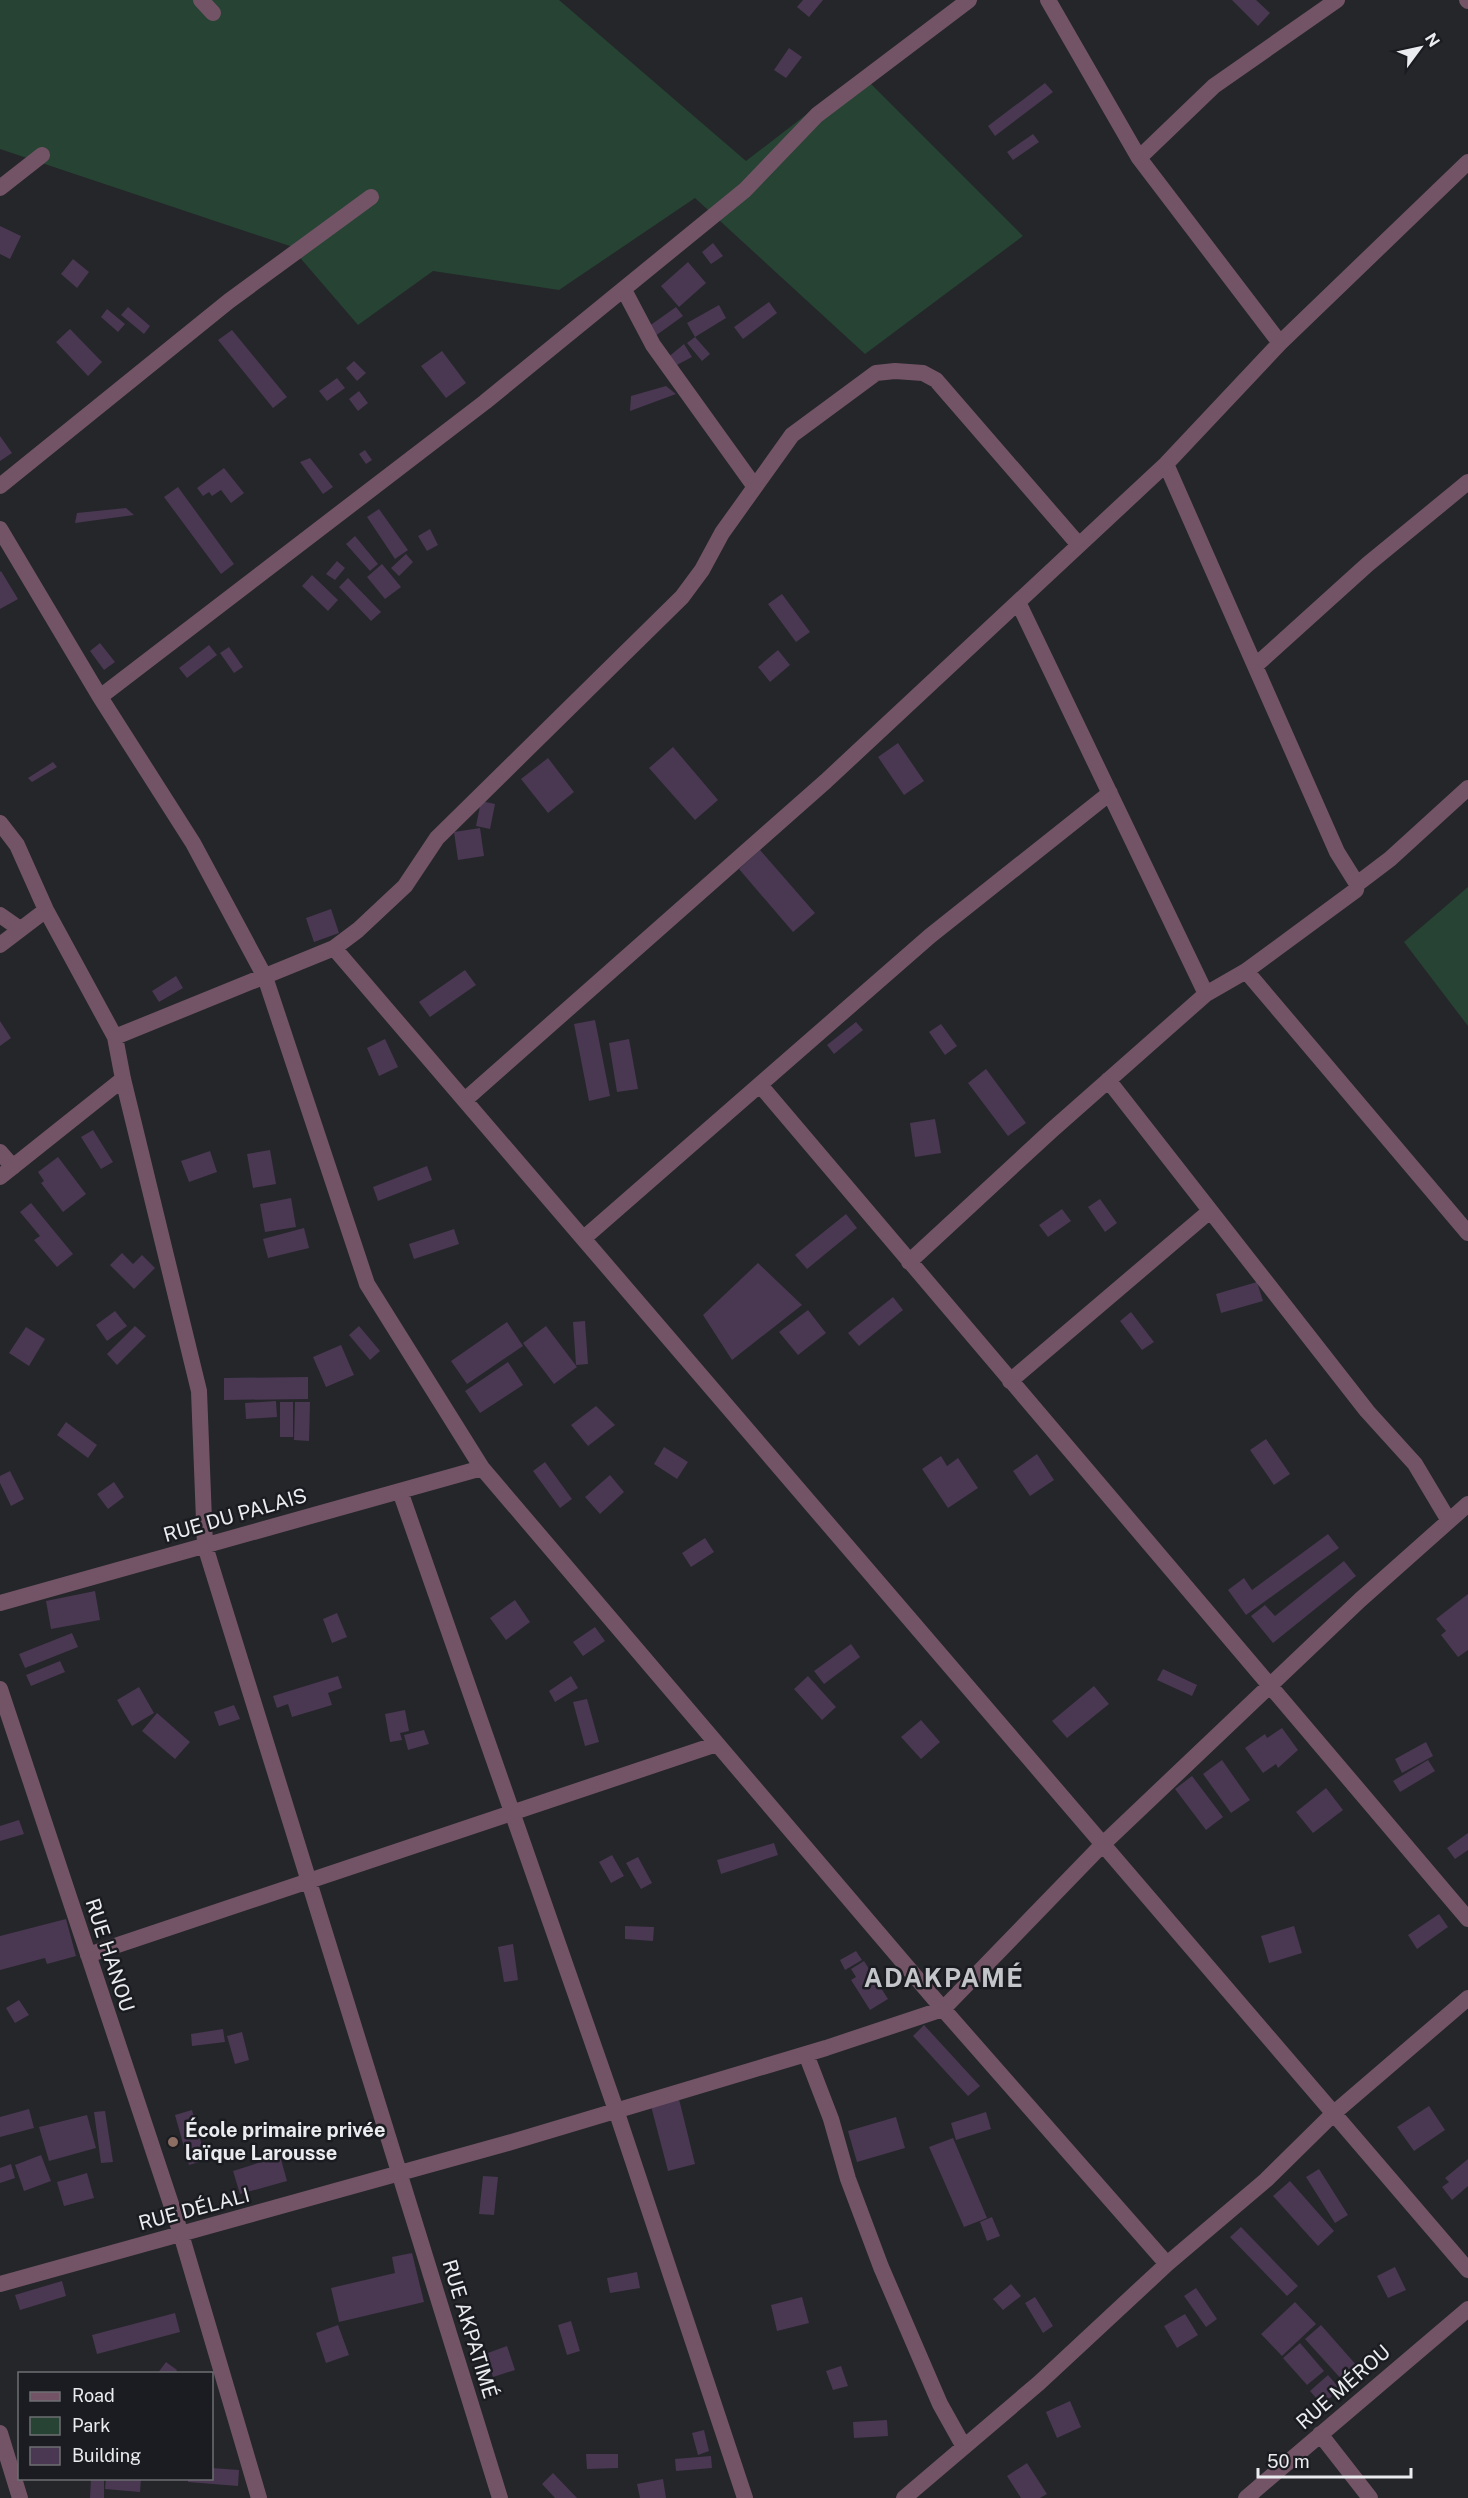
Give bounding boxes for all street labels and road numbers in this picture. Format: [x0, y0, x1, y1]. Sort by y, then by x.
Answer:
street label: RUE DU PALAIS [161, 1483, 309, 1547]
street label: RUE HANOU [80, 1895, 140, 2015]
street label: RUE DÉLALI [136, 2182, 252, 2235]
street label: RUE AKPATIMÉ [437, 2256, 503, 2401]
street label: RUE MÉROU [1291, 2339, 1395, 2434]

